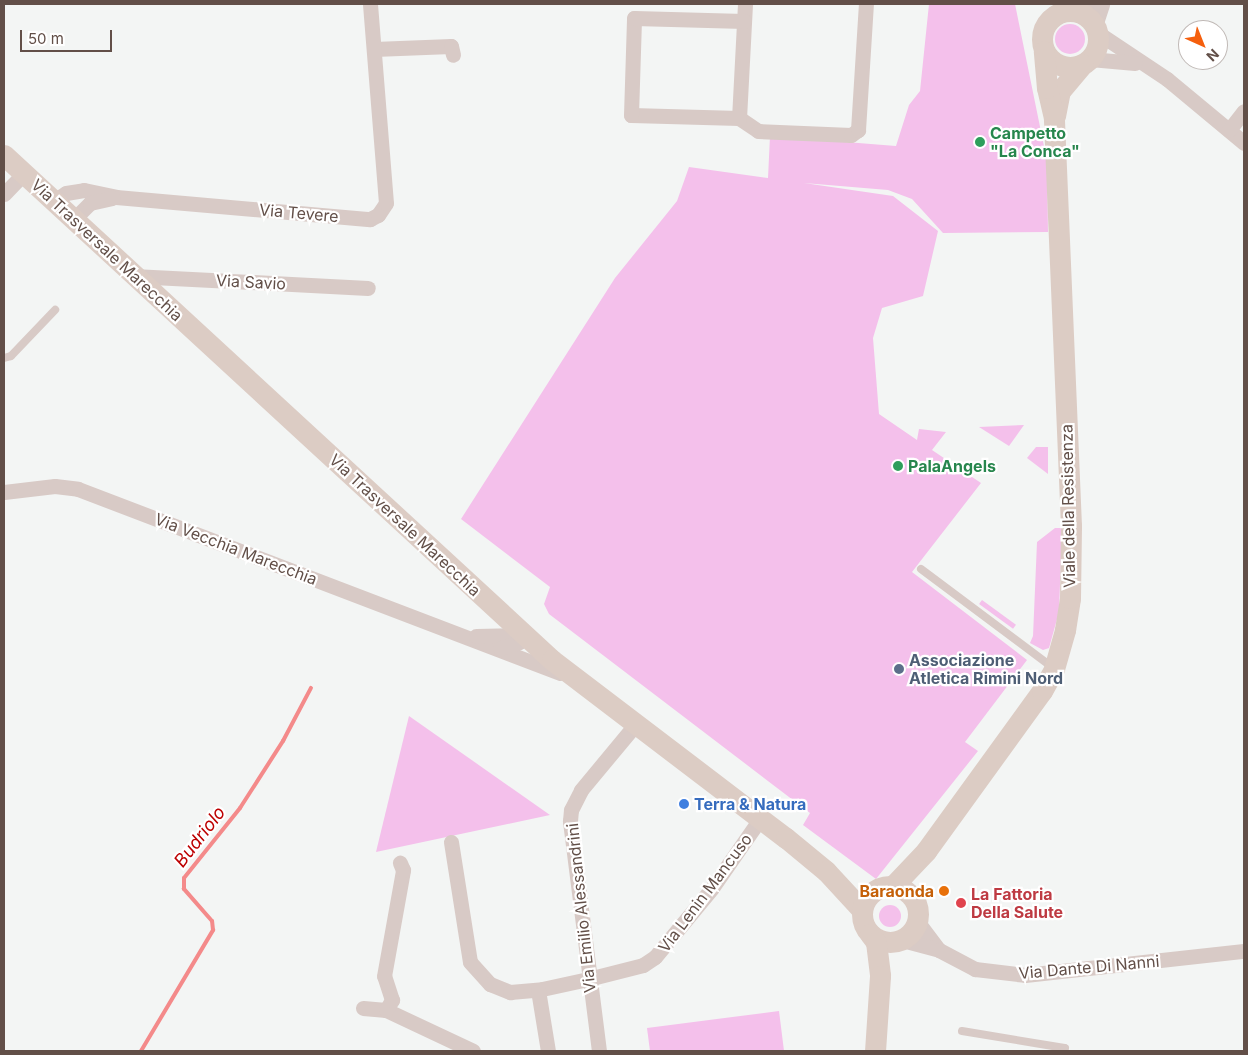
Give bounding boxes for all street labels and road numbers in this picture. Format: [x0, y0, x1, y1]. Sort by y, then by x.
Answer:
street label: Via Trasversale Marecchia [27, 175, 187, 325]
street label: Via Tevere [259, 200, 339, 226]
street label: Via Savio [216, 271, 286, 293]
street label: Viale della Resistenza [1057, 424, 1079, 588]
street label: Via Trasversale Marecchia [325, 450, 485, 600]
street label: Via Vecchia Marecchia [152, 509, 320, 589]
street label: Via Emilio Alessandrini [563, 822, 599, 994]
street label: Via Lenin Mancuso [654, 830, 756, 956]
street label: Via Dante Di Nanni [1018, 951, 1160, 983]

